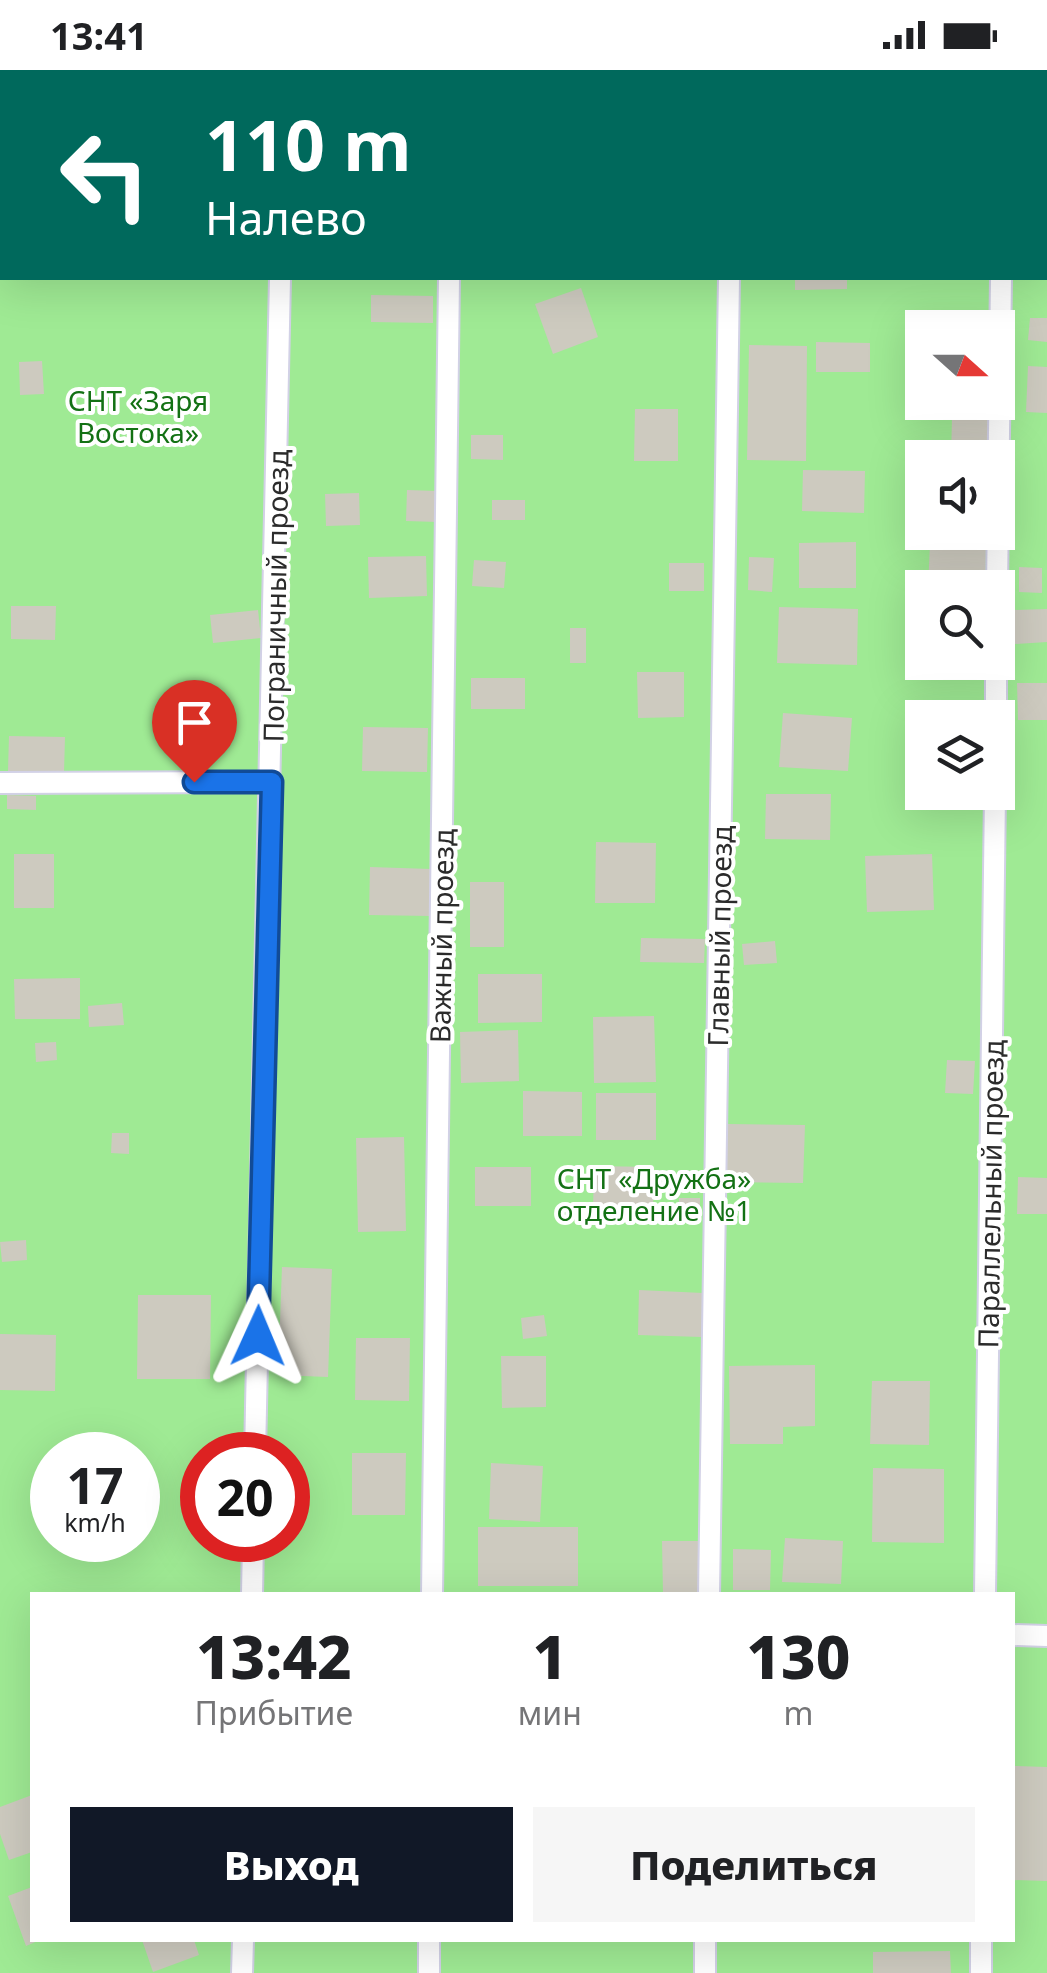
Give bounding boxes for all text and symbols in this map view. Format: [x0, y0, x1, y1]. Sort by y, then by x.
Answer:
text: 13:41 [50, 9, 148, 61]
text: 110 m [205, 96, 412, 192]
icon: left [40, 110, 170, 240]
text: Налево [205, 187, 367, 248]
north arrow [905, 310, 1015, 420]
map controls [905, 310, 1015, 810]
park label: СНТ «Заря Востока» [68, 381, 208, 451]
button: sound [905, 440, 1015, 550]
street label: Пограничный проезд [253, 449, 297, 743]
button: search [905, 570, 1015, 680]
pin [152, 680, 237, 783]
icon: arrive [167, 695, 222, 750]
button: layers [905, 700, 1015, 810]
street label: Главный проезд [698, 825, 740, 1047]
street label: Важный проезд [420, 829, 462, 1043]
street label: Параллельный проезд [968, 1039, 1012, 1349]
park label: СНТ «Дружба» отделение №1 [557, 1159, 751, 1229]
position arrow [206, 1284, 310, 1388]
speed limit sign: 20 [180, 1432, 310, 1562]
text: 17 [66, 1451, 124, 1519]
text: km/h [64, 1505, 126, 1539]
text: 13:42 [196, 1615, 352, 1697]
text: 1 [532, 1615, 567, 1697]
text: 130 [746, 1615, 850, 1697]
text: Прибытие [195, 1691, 353, 1734]
text: мин [518, 1691, 582, 1734]
text: m [783, 1691, 813, 1734]
button: Выход [70, 1807, 513, 1922]
button: Поделиться [533, 1807, 975, 1922]

